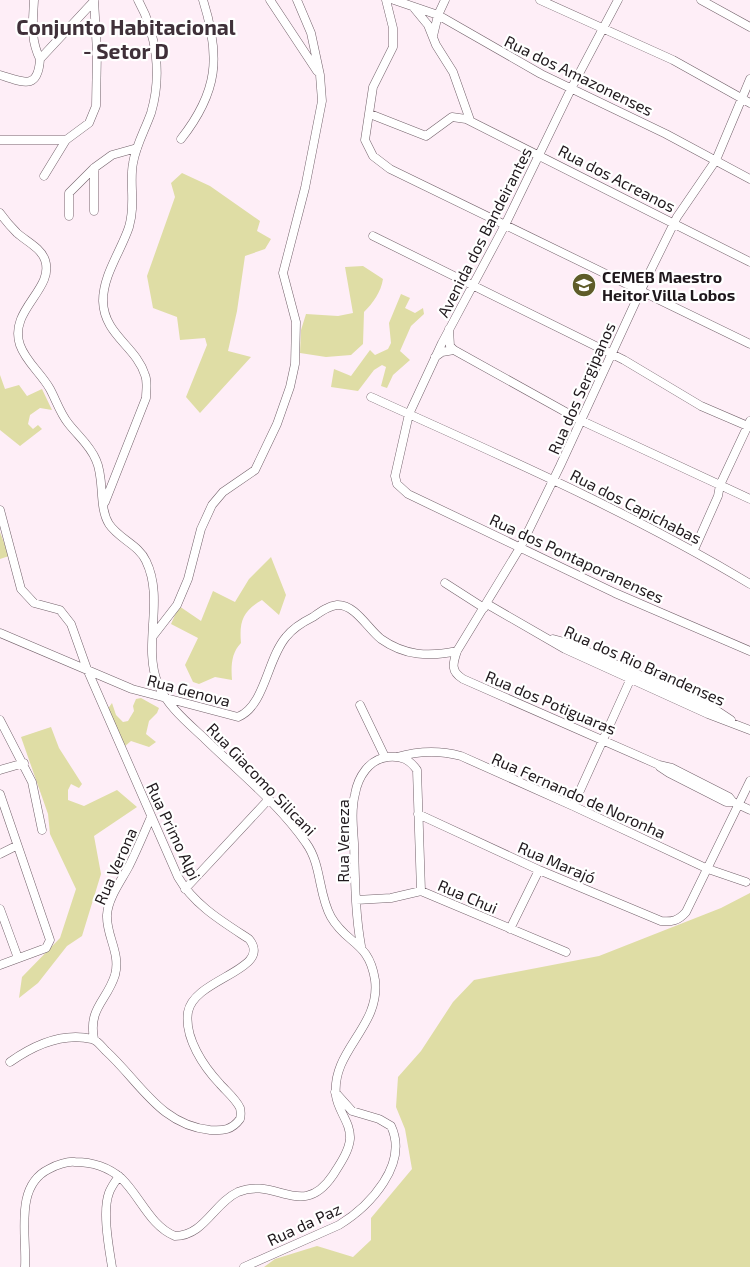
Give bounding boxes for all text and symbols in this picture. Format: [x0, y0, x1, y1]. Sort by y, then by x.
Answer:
district label: Conjunto Habitacional - Setor D [16, 14, 236, 63]
street label: Rua dos Amazonenses [502, 31, 656, 119]
street label: Rua dos Acreanos [555, 140, 679, 216]
street label: Avenida dos Bandeirantes [433, 144, 535, 320]
place label: CEMEB Maestro Heitor Villa Lobos [602, 267, 735, 304]
school or university icon: CEMEB Maestro Heitor Villa Lobos [571, 272, 597, 298]
street label: Rua dos Sergipanos [543, 319, 619, 457]
street label: Rua dos Capichabas [567, 465, 705, 547]
street label: Rua dos Pontaporanenses [487, 509, 667, 607]
street label: Rua dos Rio Brandenses [562, 621, 728, 709]
street label: Rua dos Potiguaras [483, 666, 619, 738]
street label: Rua Genova [145, 670, 233, 710]
street label: Rua Giacomo Silicani [203, 719, 321, 839]
street label: Rua Fernando de Noronha [489, 748, 669, 842]
street label: Rua Primo Alpi [143, 779, 205, 883]
street label: Rua Veneza [333, 799, 352, 883]
street label: Rua Verona [90, 825, 140, 907]
street label: Rua Marajó [515, 837, 599, 888]
street label: Rua Chui [435, 875, 501, 917]
street label: Rua da Paz [264, 1199, 344, 1249]

